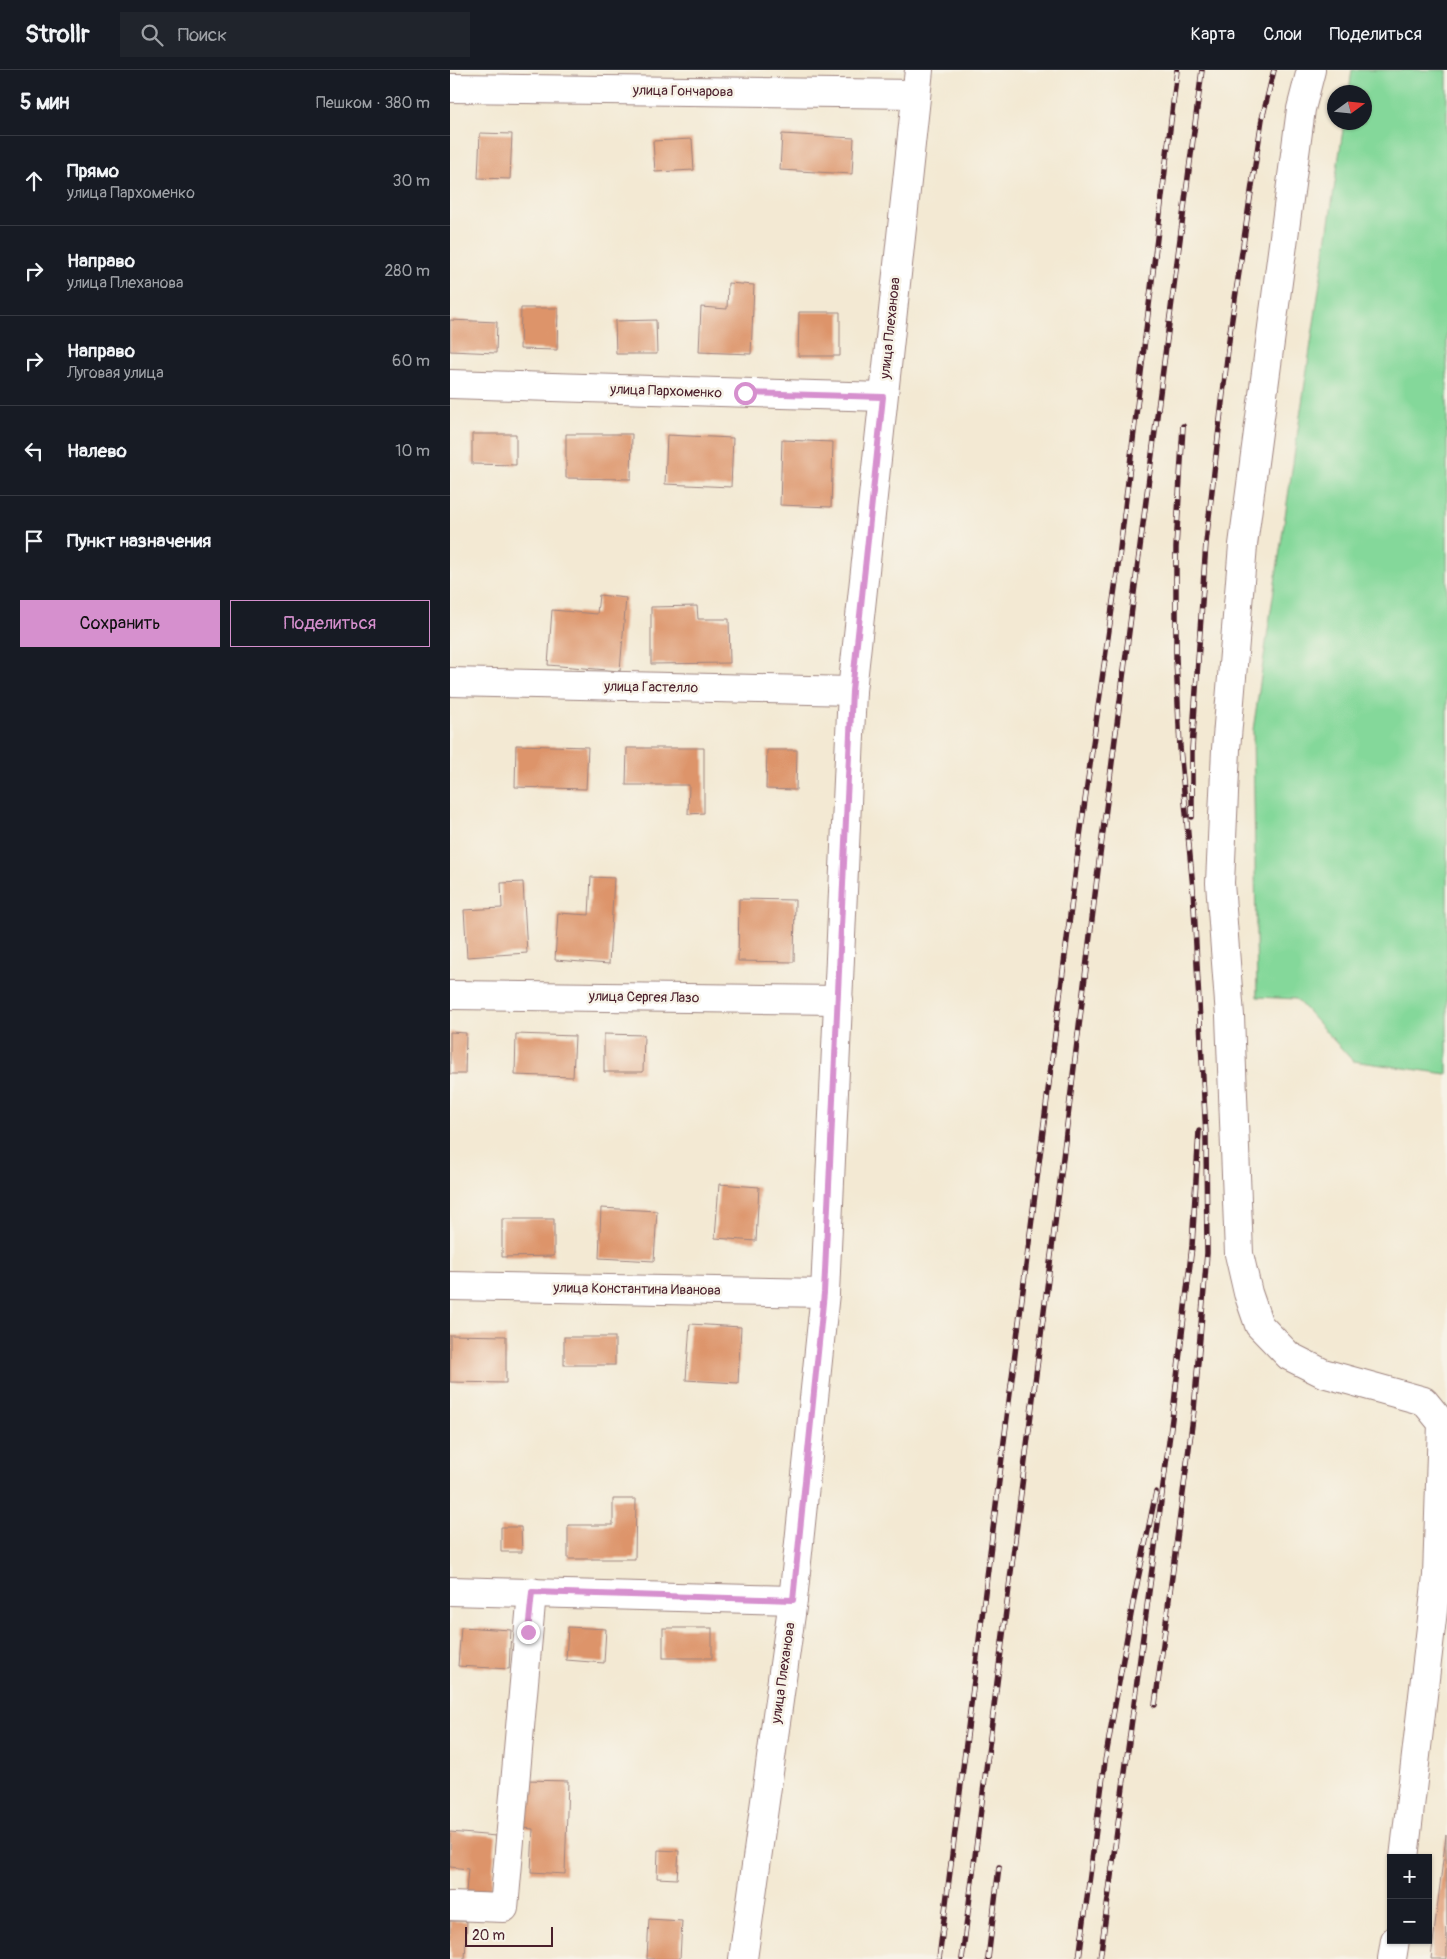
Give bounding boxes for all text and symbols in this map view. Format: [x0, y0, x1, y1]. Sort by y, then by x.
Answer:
search box [120, 12, 470, 57]
text: Strollr [25, 20, 90, 49]
icon: search [138, 21, 166, 49]
text: Поиск [178, 23, 227, 47]
text: Карта [1191, 23, 1235, 46]
text: Слои [1263, 23, 1301, 46]
text: Поделиться [1329, 23, 1422, 46]
street label: улица Гончарова [632, 82, 733, 100]
north arrow [1327, 85, 1372, 130]
text: 5 мин [20, 89, 70, 116]
text: Пешком · 380 m [316, 93, 430, 113]
text: Прямо [67, 159, 119, 183]
icon: ahead [20, 167, 48, 195]
text: 30 m [392, 171, 430, 191]
text: улица Пархоменко [67, 183, 195, 203]
text: Направо [67, 249, 135, 273]
icon: right [20, 257, 48, 285]
text: 280 m [384, 261, 430, 281]
text: улица Плеханова [67, 273, 184, 293]
street label: улица Плеханова [876, 276, 904, 381]
text: Направо [67, 339, 135, 363]
icon: right [20, 347, 48, 375]
text: 60 m [392, 351, 430, 371]
text: Луговая улица [67, 363, 164, 383]
street label: улица Пархоменко [609, 381, 723, 401]
route start [734, 382, 757, 405]
icon: left [20, 437, 48, 465]
text: Налево [67, 439, 127, 463]
text: 10 m [395, 441, 430, 461]
icon: arrive [20, 527, 48, 555]
text: Пункт назначения [67, 529, 211, 553]
button: Сохранить [20, 600, 220, 647]
button: Поделиться [230, 600, 430, 647]
street label: улица Гастелло [603, 678, 699, 696]
street label: улица Сергея Лазо [588, 988, 700, 1006]
street label: улица Константина Иванова [552, 1279, 721, 1299]
route end [517, 1621, 540, 1644]
street label: улица Плеханова [767, 1621, 799, 1726]
map controls [1387, 1854, 1432, 1944]
button: + [1387, 1854, 1432, 1899]
button: − [1387, 1899, 1432, 1944]
scale bar [465, 1924, 552, 1947]
text: 20 m [472, 1927, 505, 1944]

